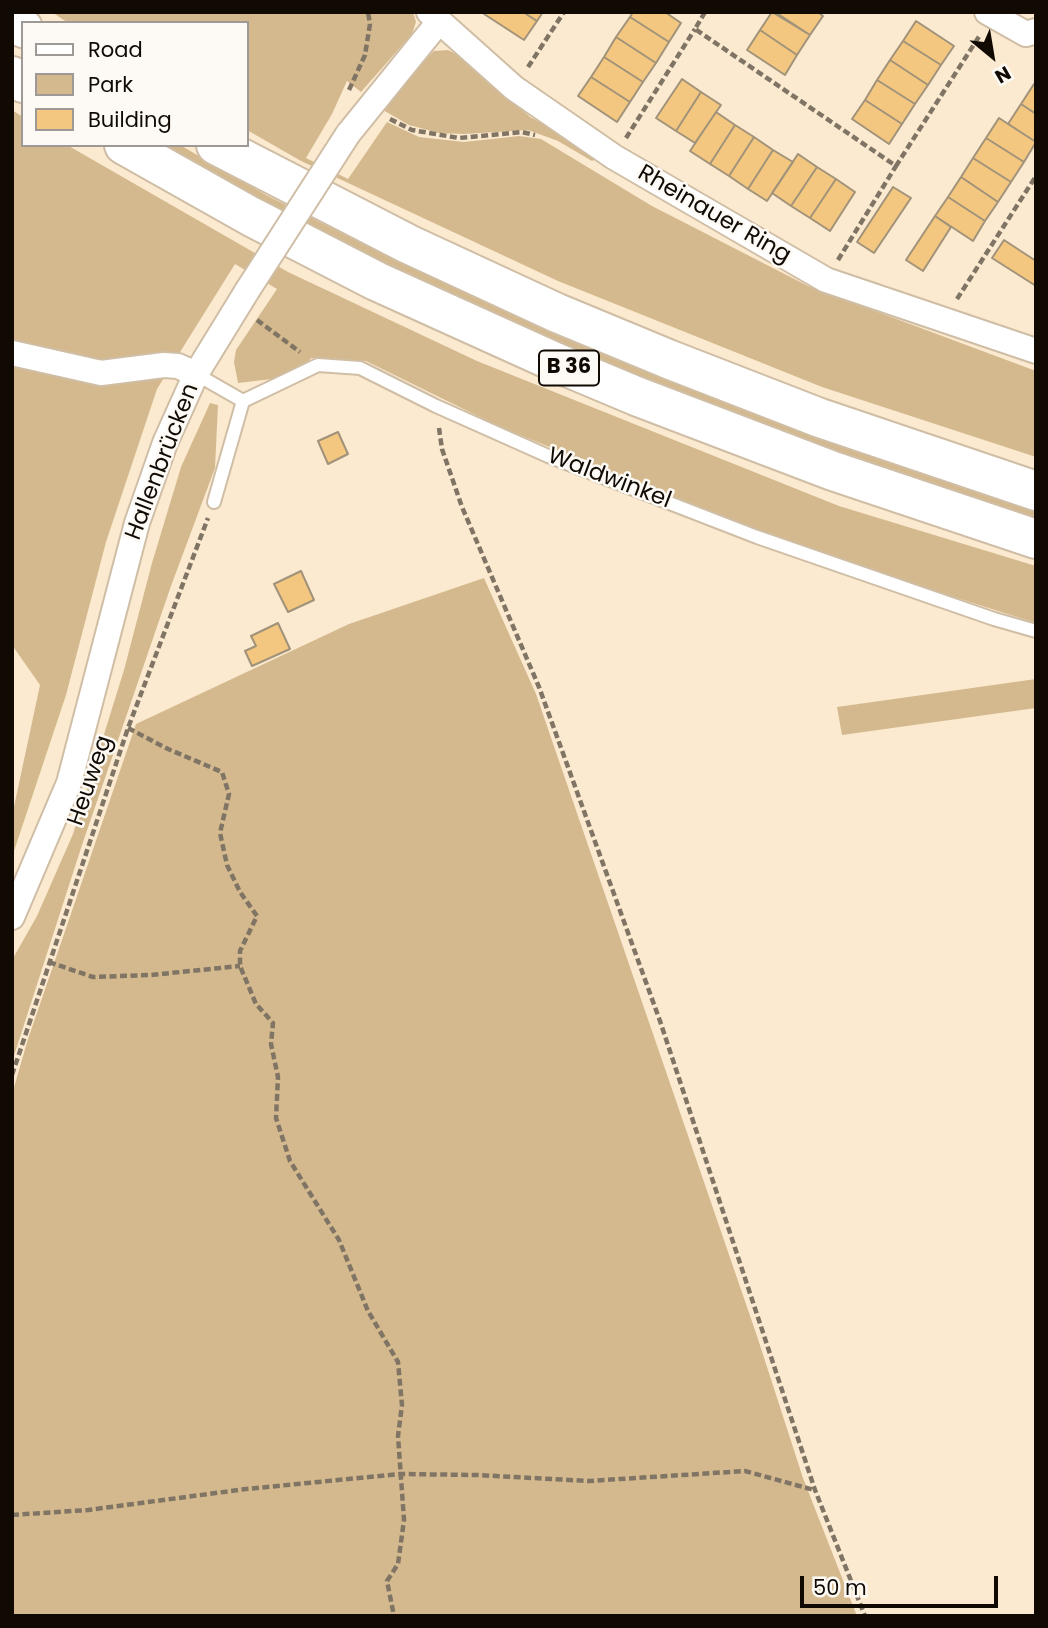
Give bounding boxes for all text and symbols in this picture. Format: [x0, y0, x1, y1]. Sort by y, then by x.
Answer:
legend [21, 21, 248, 147]
north arrow [957, 21, 1027, 91]
text: Road [88, 35, 143, 64]
text: N [990, 59, 1016, 90]
text: Park [88, 70, 133, 99]
text: Building [88, 105, 172, 134]
street label: Rheinauer Ring [632, 160, 796, 270]
road number: B 36 [539, 350, 599, 386]
street label: Hallenbrücken [120, 380, 206, 544]
street label: Waldwinkel [543, 443, 675, 515]
street label: Heuweg [63, 732, 119, 830]
scale bar [803, 1562, 1001, 1606]
text: 50 m [813, 1573, 867, 1602]

